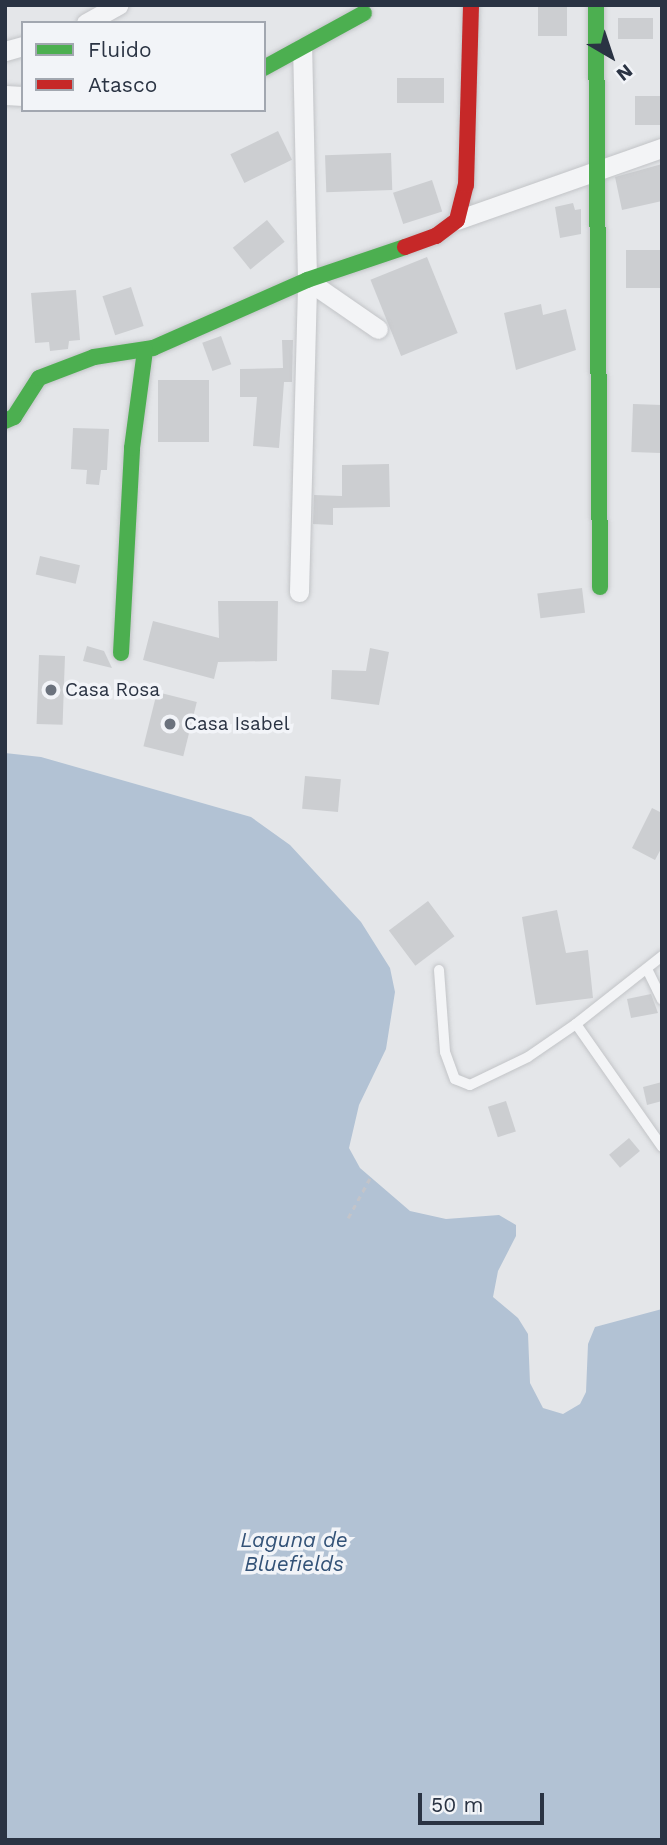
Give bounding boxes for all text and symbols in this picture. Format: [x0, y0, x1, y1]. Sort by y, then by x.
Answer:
legend [21, 21, 266, 112]
north arrow [576, 21, 646, 91]
text: Fluido [88, 37, 152, 62]
text: N [612, 59, 637, 86]
text: Atasco [88, 72, 157, 97]
place label: Casa Rosa [65, 679, 161, 701]
marker: Casa Rosa [43, 682, 59, 698]
place label: Casa Isabel [184, 713, 290, 735]
marker: Casa Isabel [162, 716, 178, 732]
water label: Laguna de Bluefields [240, 1527, 348, 1577]
scale bar [422, 1778, 548, 1822]
text: 50 m [431, 1792, 483, 1817]

